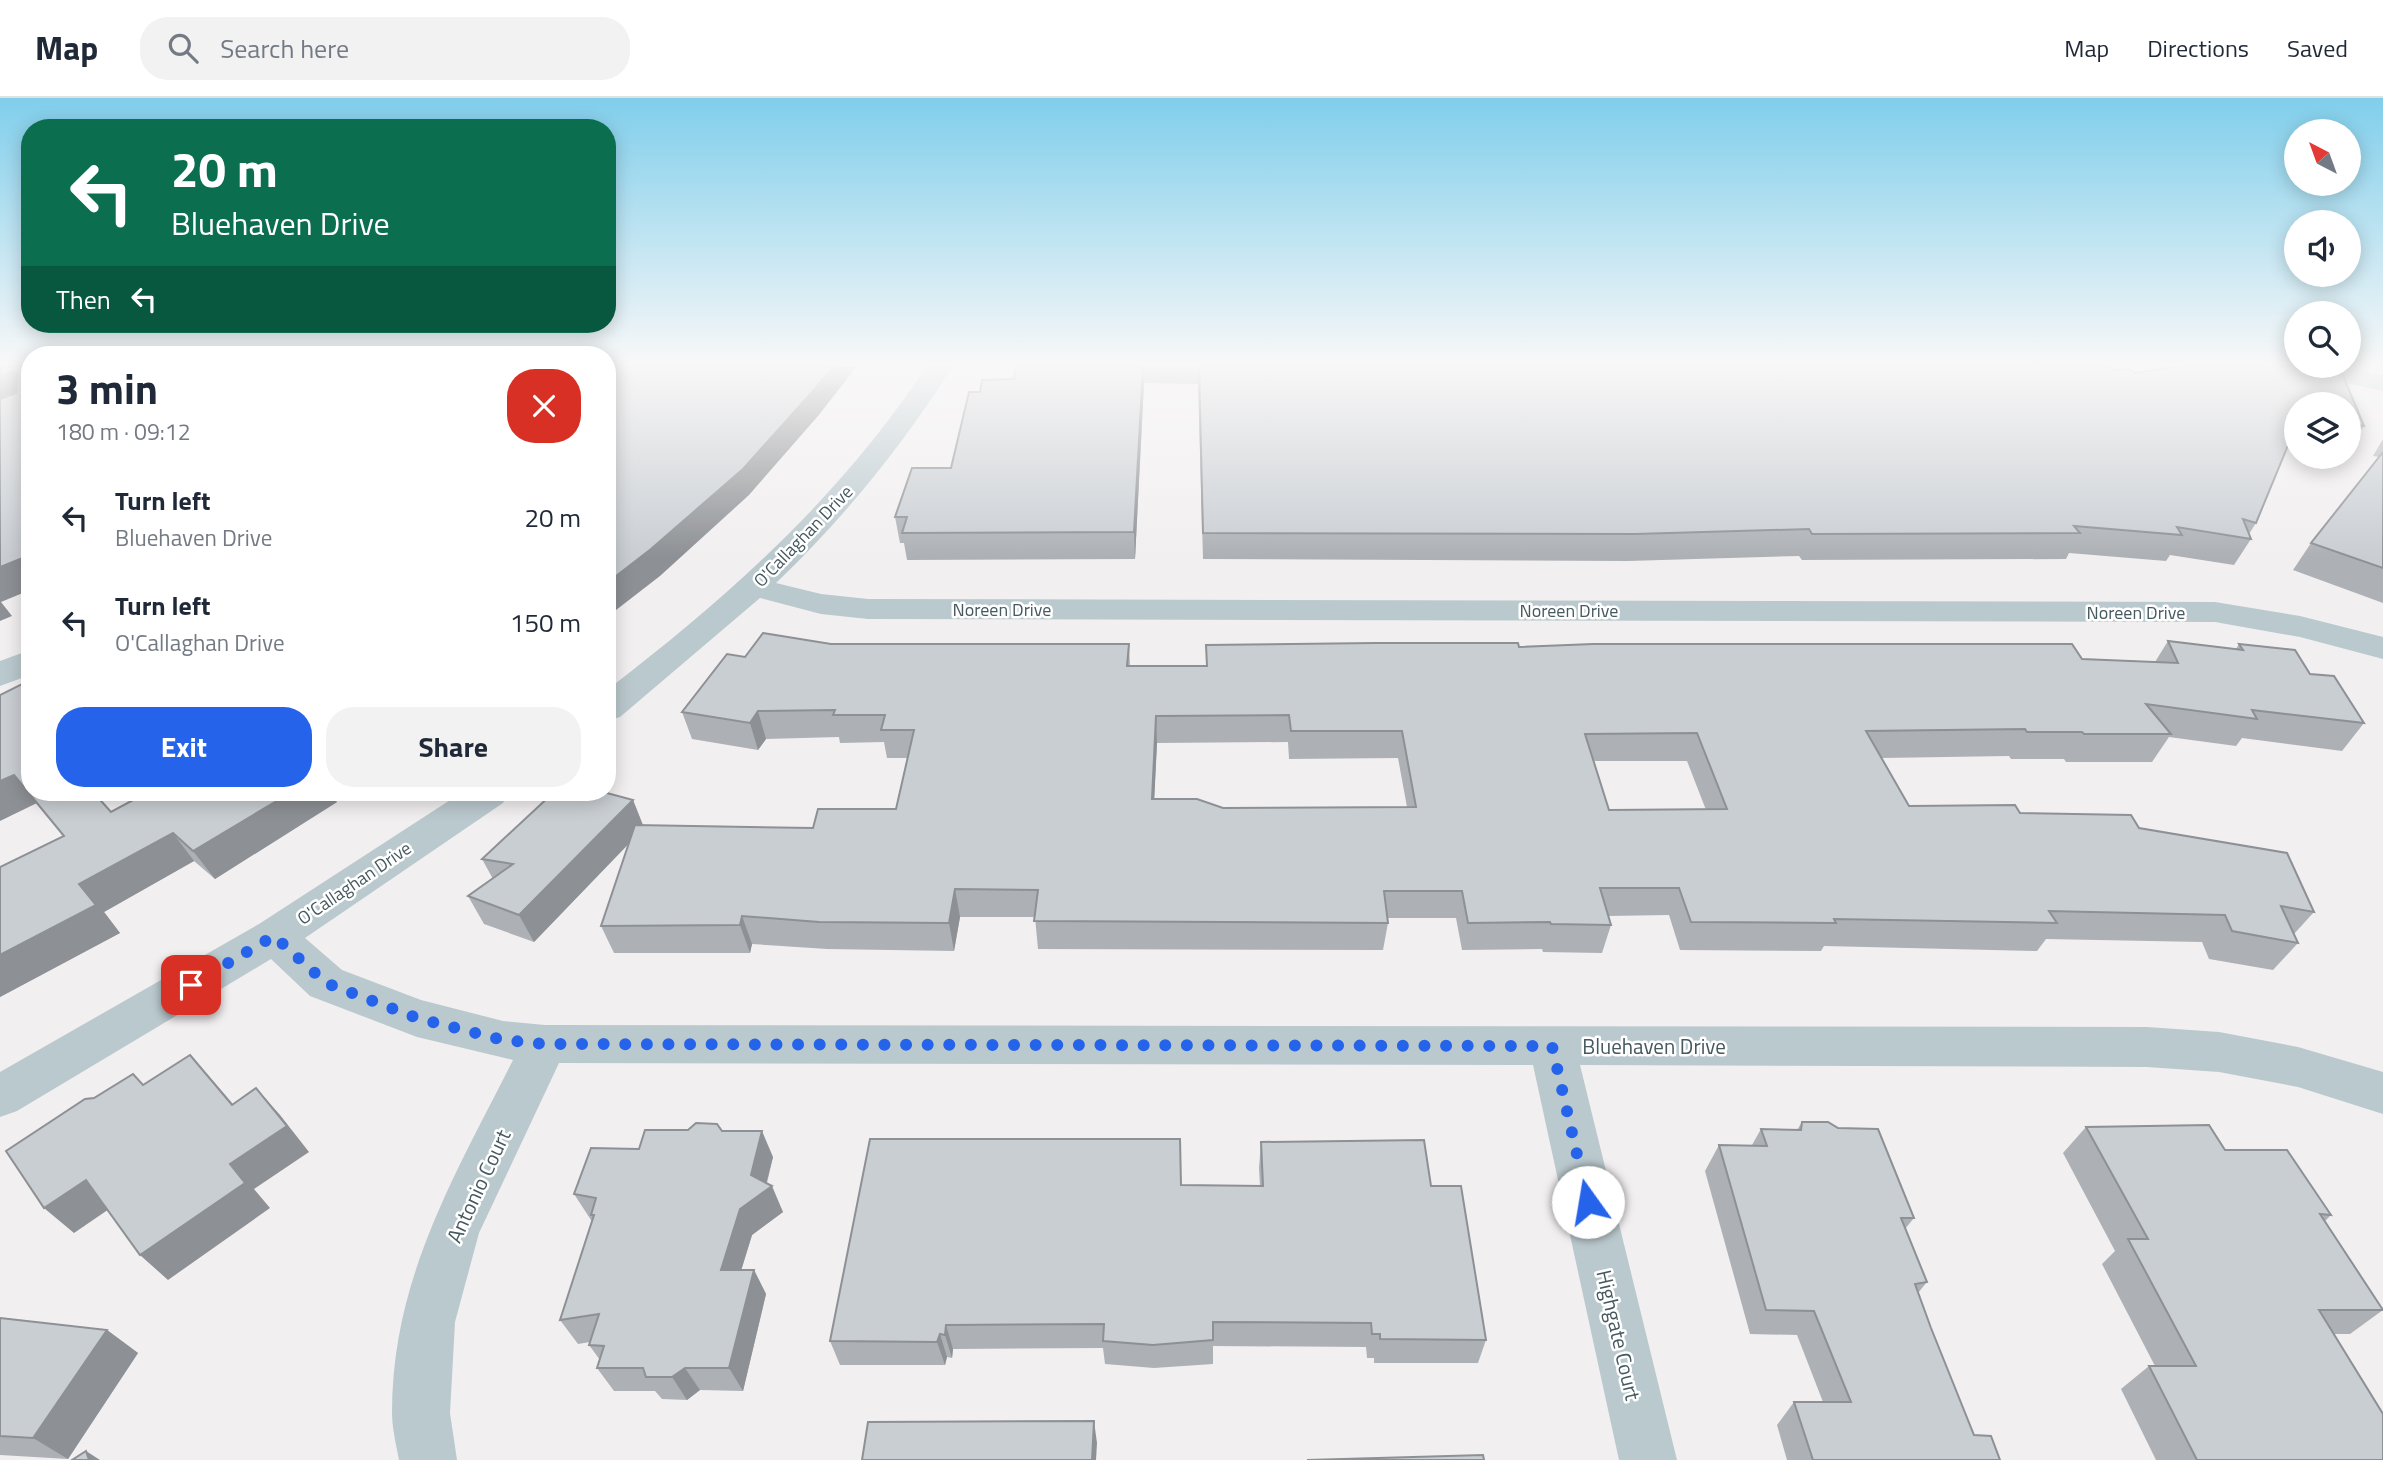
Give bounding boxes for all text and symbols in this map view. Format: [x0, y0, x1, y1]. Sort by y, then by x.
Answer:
search box [140, 17, 630, 80]
text: Map [35, 23, 98, 73]
icon: search [164, 29, 202, 67]
text: Search here [220, 29, 349, 68]
text: Map [2064, 30, 2109, 66]
text: Directions [2147, 30, 2249, 66]
text: Saved [2287, 30, 2348, 66]
north arrow [2284, 119, 2361, 196]
map controls [2284, 119, 2361, 469]
text: 20 m [171, 131, 278, 206]
icon: left [56, 147, 147, 238]
text: Bluehaven Drive [171, 199, 390, 247]
button: sound [2284, 210, 2361, 287]
text: Then [56, 280, 111, 319]
icon: left [125, 280, 163, 318]
button: search [2284, 301, 2361, 378]
text: 3 min [56, 356, 158, 420]
button: close [507, 369, 581, 443]
button: layers [2284, 392, 2361, 469]
text: 180 m · 09:12 [56, 414, 191, 449]
street label: O'Callaghan Drive [747, 479, 859, 593]
text: Turn left [115, 481, 210, 520]
text: 20 m [524, 498, 581, 537]
icon: left [56, 499, 94, 537]
text: Bluehaven Drive [115, 520, 272, 555]
text: Turn left [115, 586, 210, 625]
street label: Noreen Drive [953, 596, 1051, 623]
street label: Noreen Drive [1520, 597, 1618, 624]
street label: Noreen Drive [2087, 599, 2185, 626]
text: 150 m [510, 603, 581, 642]
icon: left [56, 604, 94, 642]
text: O'Callaghan Drive [115, 625, 285, 660]
button: Exit [56, 707, 312, 787]
button: Share [326, 707, 581, 787]
street label: O'Callaghan Drive [291, 835, 417, 931]
pin [161, 955, 221, 1015]
icon: arrive [172, 966, 210, 1004]
street label: Bluehaven Drive [1582, 1030, 1726, 1062]
street label: Antonio Court [438, 1123, 519, 1248]
position arrow [1551, 1165, 1625, 1239]
street label: Highgate Court [1588, 1267, 1650, 1404]

